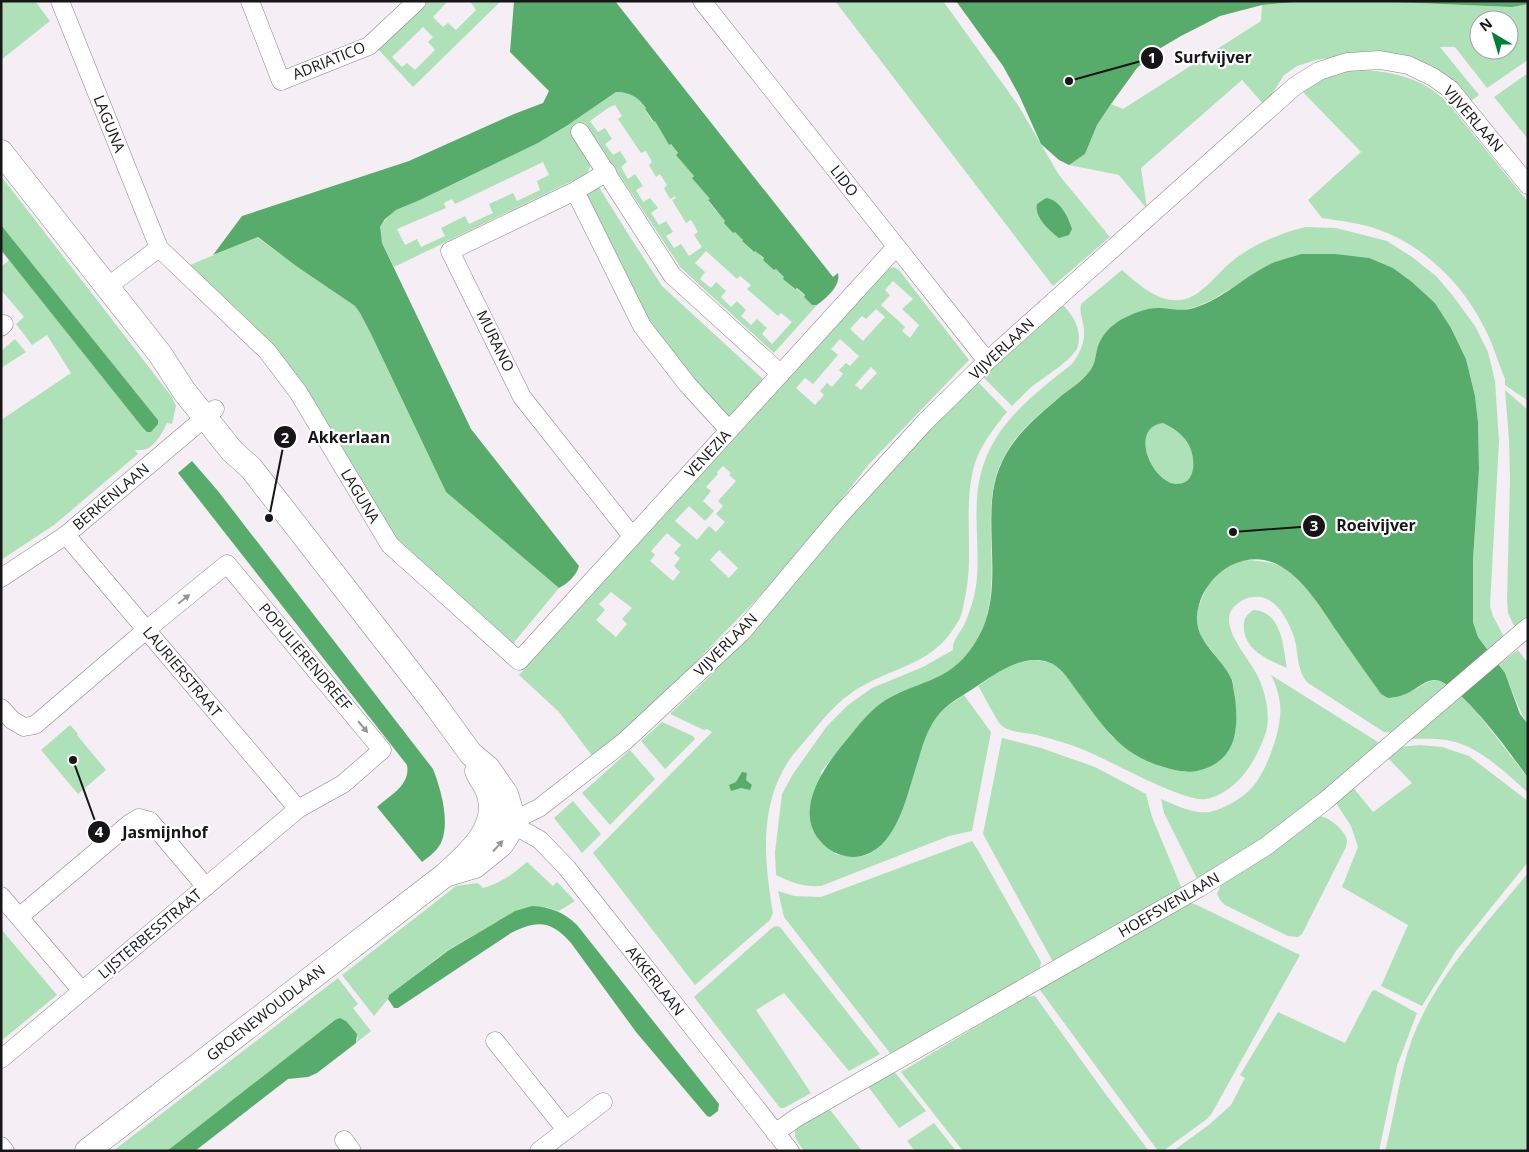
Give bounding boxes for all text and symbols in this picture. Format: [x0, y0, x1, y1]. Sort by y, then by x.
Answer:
north arrow [1469, 10, 1519, 60]
text: N [1475, 13, 1496, 35]
street label: ADRIATICO [289, 36, 368, 84]
callout: Surfvijver [1139, 42, 1261, 73]
text: Surfvijver [1174, 46, 1252, 68]
text: 1 [1148, 47, 1156, 67]
street label: VIJVERLAAN [1439, 81, 1508, 156]
street label: LAGUNA [89, 92, 131, 156]
street label: LIDO [826, 161, 863, 200]
street label: MURANO [472, 306, 519, 375]
street label: VIJVERLAAN [965, 313, 1038, 383]
callout: Akkerlaan [273, 422, 400, 453]
street label: VENEZIA [680, 424, 735, 482]
text: Akkerlaan [308, 426, 390, 448]
text: 2 [281, 427, 290, 447]
street label: BERKENLAAN [68, 458, 153, 534]
street label: LAGUNA [337, 465, 385, 527]
callout: Roeivijver [1301, 510, 1426, 541]
text: Roeivijver [1336, 514, 1416, 536]
text: 3 [1310, 515, 1318, 535]
one-way arrow [177, 594, 190, 605]
street label: POPULIERENDREEF [255, 598, 357, 714]
street label: VIJVERLAAN [689, 608, 761, 680]
street label: LAURIERSTRAAT [139, 622, 227, 721]
one-way arrow [358, 720, 369, 733]
callout: Jasmijnhof [87, 817, 217, 848]
text: 4 [95, 821, 104, 841]
text: Jasmijnhof [120, 821, 209, 843]
one-way arrow [492, 840, 504, 852]
street label: HOEFSVENLAAN [1114, 867, 1223, 941]
street label: LIJSTERBESSTRAAT [93, 884, 206, 982]
street label: AKKERLAAN [622, 941, 689, 1019]
street label: GROENEWOUDLAAN [202, 960, 329, 1065]

